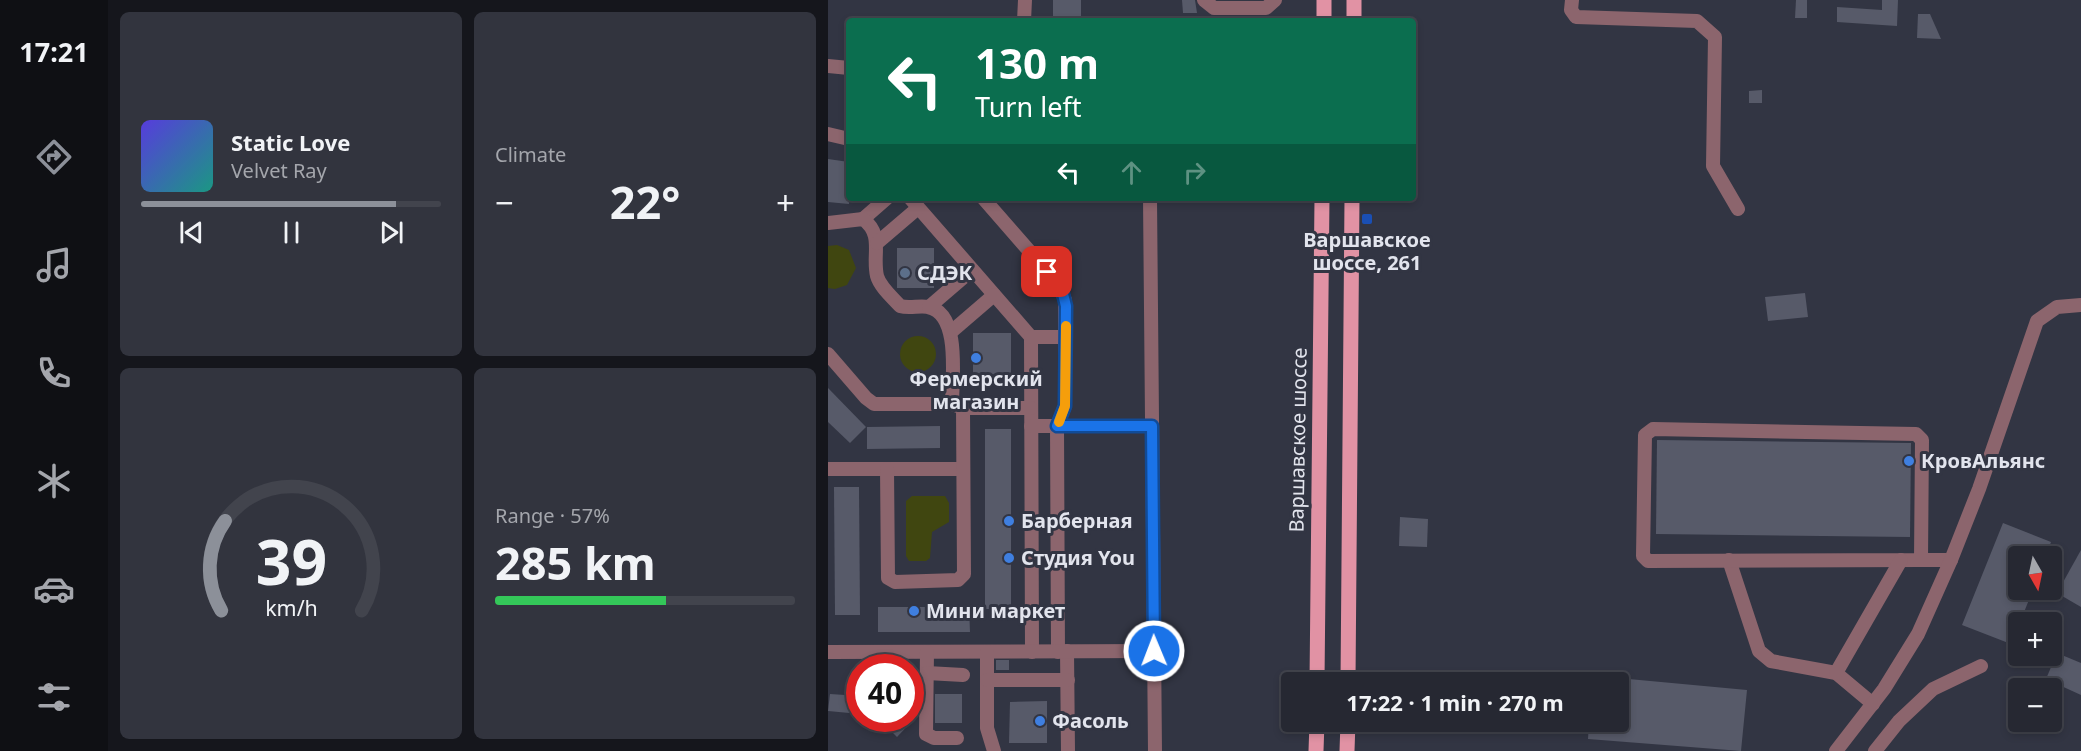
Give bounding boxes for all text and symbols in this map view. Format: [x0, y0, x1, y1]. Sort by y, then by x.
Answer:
text: 17:21 [19, 33, 89, 70]
text: 130 m [975, 34, 1099, 91]
icon: left [876, 42, 954, 120]
text: Turn left [975, 88, 1081, 125]
text: Static Love [231, 127, 350, 157]
icon: directions [33, 136, 75, 178]
text: Climate [495, 141, 566, 168]
icon: left [1052, 156, 1085, 189]
icon: ahead [1115, 156, 1148, 189]
icon: right [1178, 156, 1211, 189]
text: Velvet Ray [231, 157, 327, 184]
text: 22° [610, 171, 680, 232]
text: − [495, 180, 514, 225]
text: + [776, 180, 795, 225]
marker: Варшавское шоссе, 261 [1360, 212, 1374, 226]
icon: previous [175, 216, 208, 249]
icon: pause [275, 216, 308, 249]
icon: next [375, 216, 408, 249]
place label: Варшавское шоссе, 261 [1303, 226, 1431, 276]
icon: music [33, 244, 75, 286]
pin [1021, 246, 1072, 297]
icon: arrive [1030, 255, 1063, 288]
place label: СДЭК [917, 259, 973, 286]
marker: СДЭК [898, 266, 912, 280]
street label: Варшавское шоссе [1282, 347, 1313, 533]
marker: Фермерский магазин [969, 351, 983, 365]
icon: phone [33, 352, 75, 394]
place label: Фермерский магазин [909, 365, 1043, 415]
place label: КровАльянс [1921, 447, 2045, 474]
marker: КровАльянс [1902, 454, 1916, 468]
icon: climate [33, 460, 75, 502]
text: Range · 57% [495, 502, 610, 529]
place label: Барберная [1021, 507, 1133, 534]
marker: Барберная [1002, 514, 1016, 528]
text: 39 [255, 518, 327, 603]
text: 285 km [495, 532, 656, 593]
place label: Студия You [1021, 544, 1135, 571]
north arrow [2008, 546, 2062, 600]
map controls [2008, 546, 2062, 732]
marker: Студия You [1002, 551, 1016, 565]
icon: car [33, 568, 75, 610]
text: km/h [265, 593, 317, 622]
place label: Мини маркет [926, 597, 1065, 624]
marker: Мини маркет [907, 604, 921, 618]
button: + [2008, 612, 2062, 666]
position arrow [1122, 619, 1186, 683]
speed limit sign: 40 [846, 654, 924, 732]
icon: filters [33, 676, 75, 718]
button: − [2008, 678, 2062, 732]
text: 17:22 · 1 min · 270 m [1346, 687, 1564, 717]
place label: Фасоль [1052, 707, 1129, 734]
marker: Фасоль [1033, 714, 1047, 728]

